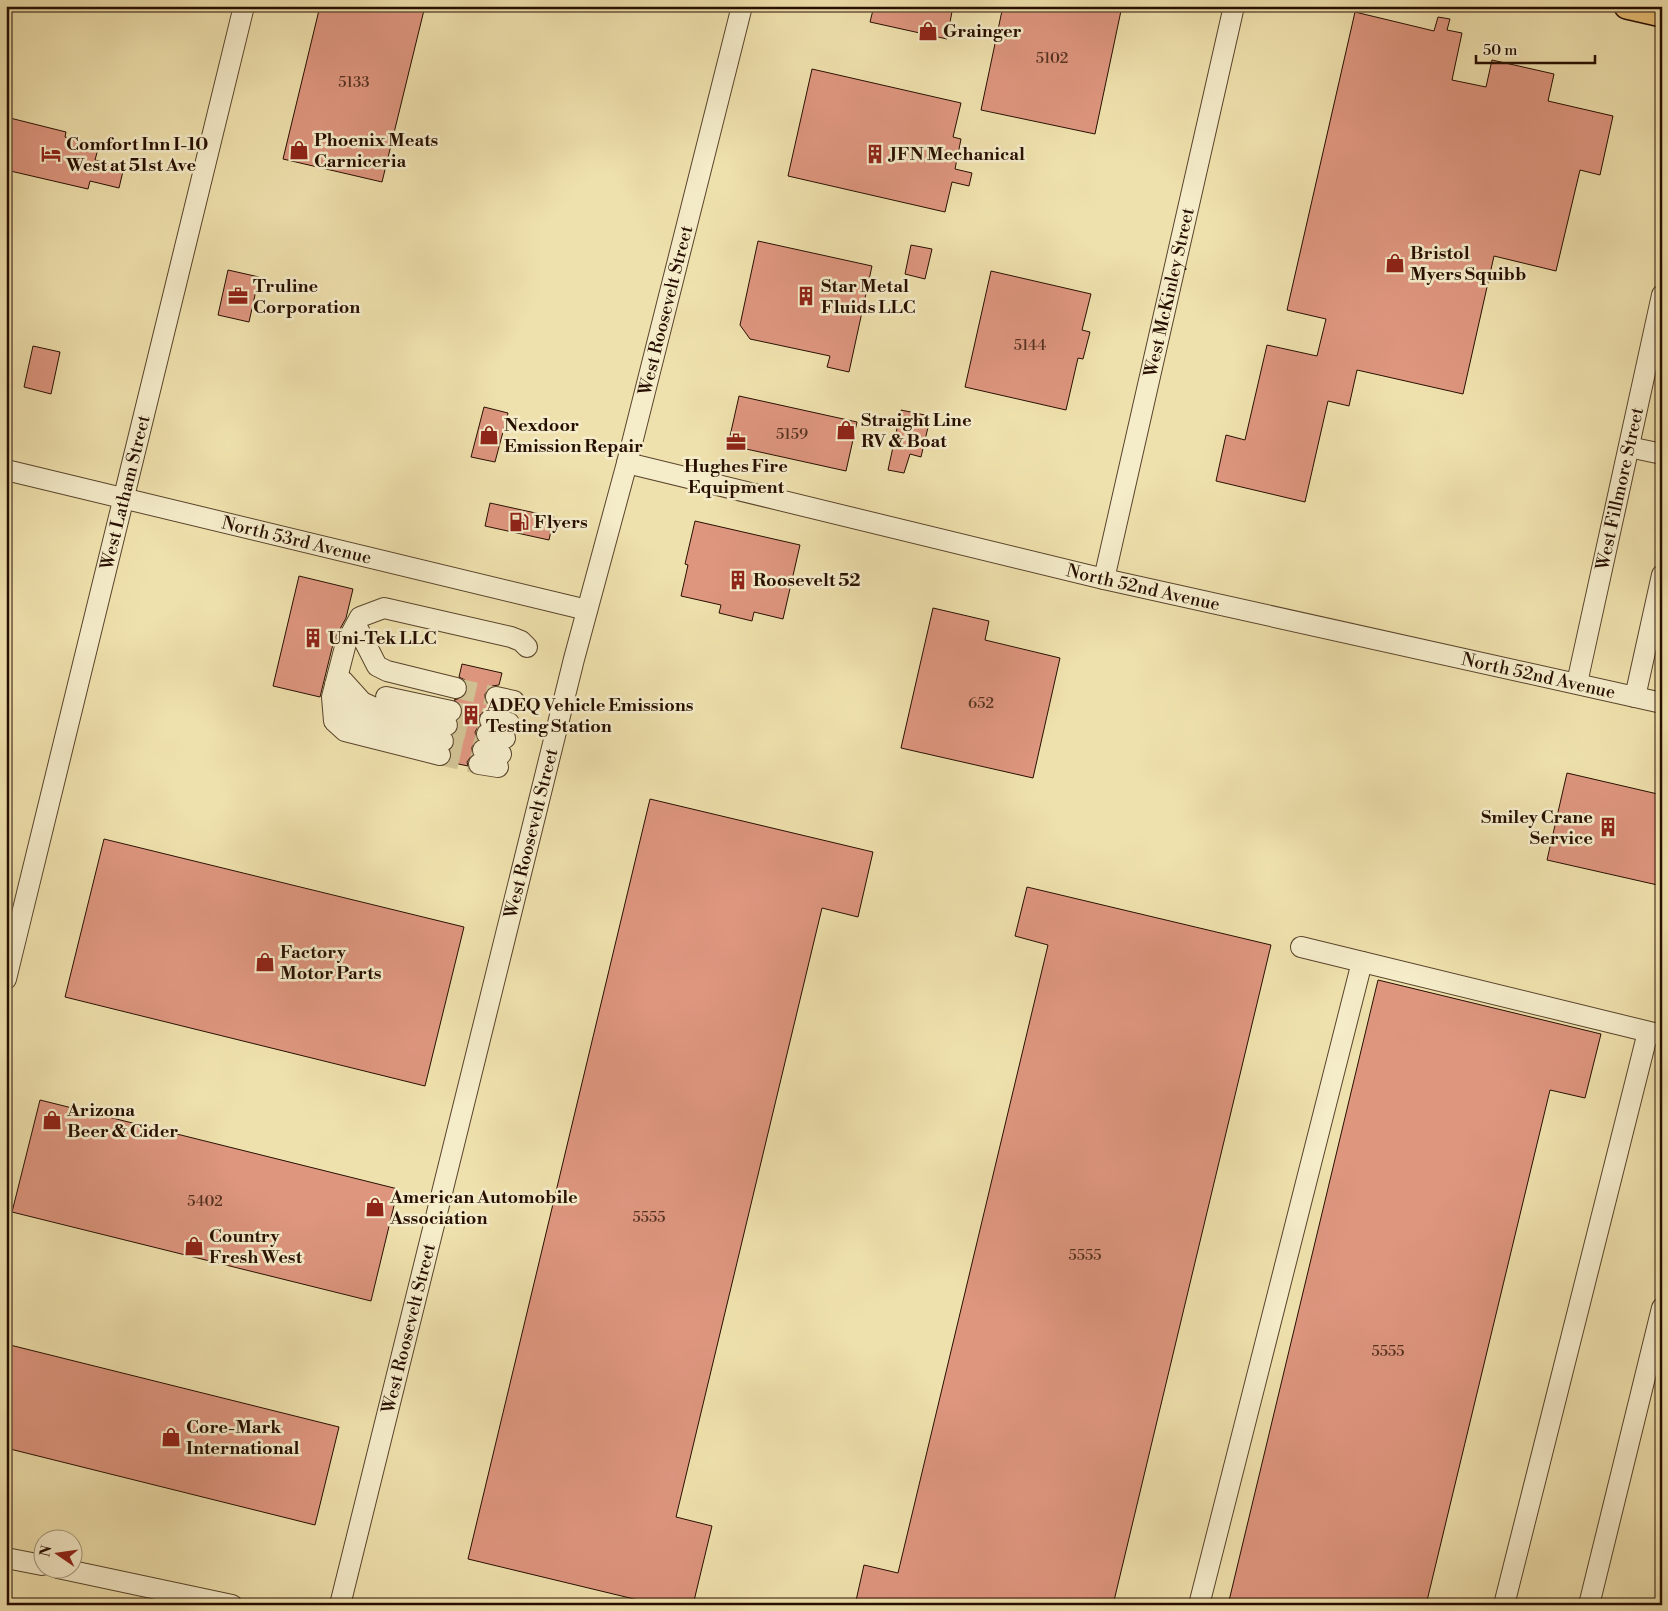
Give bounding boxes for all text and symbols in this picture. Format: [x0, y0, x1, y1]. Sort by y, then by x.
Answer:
shop icon: Grainger [917, 20, 939, 42]
place label: Grainger [943, 20, 1022, 43]
scale bar [1476, 32, 1594, 64]
text: 50 m [1483, 41, 1517, 60]
house number: 5102 [1036, 49, 1068, 68]
house number: 5133 [338, 73, 370, 92]
place label: Phoenix Meats Carniceria [314, 129, 439, 173]
place label: Comfort Inn I-10 West at 51st Ave [65, 133, 208, 177]
shop icon: Phoenix Meats Carniceria [288, 139, 310, 161]
hotel icon: Comfort Inn I-10 West at 51st Ave [40, 143, 62, 165]
building icon: JFN Mechanical [864, 143, 886, 165]
place label: JFN Mechanical [887, 143, 1025, 166]
street label: West McKinley Street [1138, 205, 1200, 380]
street label: West Roosevelt Street [633, 223, 698, 398]
place label: Bristol Myers Squibb [1410, 242, 1526, 286]
shop icon: Bristol Myers Squibb [1384, 252, 1406, 274]
place label: Truline Corporation [253, 275, 360, 319]
place label: Star Metal Fluids LLC [821, 275, 916, 319]
office icon: Truline Corporation [227, 285, 249, 307]
building icon: Star Metal Fluids LLC [795, 285, 817, 307]
house number: 5144 [1014, 336, 1046, 355]
street label: West Fillmore Street [1590, 404, 1649, 573]
place label: Straight Line RV & Boat [861, 409, 972, 453]
street label: West Latham Street [95, 412, 155, 573]
place label: Nexdoor Emission Repair [504, 414, 643, 458]
shop icon: Straight Line RV & Boat [835, 419, 857, 441]
shop icon: Nexdoor Emission Repair [478, 424, 500, 446]
house number: 5159 [776, 425, 808, 444]
office icon: Hughes Fire Equipment [725, 431, 747, 453]
place label: Hughes Fire Equipment [684, 455, 788, 499]
street label: North 53rd Avenue [219, 511, 374, 569]
fuel station icon: Flyers [508, 511, 530, 533]
place label: Flyers [534, 511, 588, 534]
street label: North 52nd Avenue [1064, 559, 1222, 616]
building icon: Roosevelt 52 [727, 569, 749, 591]
place label: Roosevelt 52 [753, 569, 861, 592]
building icon: Uni-Tek LLC [302, 627, 324, 649]
place label: Uni-Tek LLC [328, 627, 437, 650]
street label: North 52nd Avenue [1459, 647, 1618, 704]
place label: ADEQ Vehicle Emissions Testing Station [485, 694, 694, 738]
house number: 652 [968, 694, 994, 713]
building icon: ADEQ Vehicle Emissions Testing Station [460, 704, 482, 726]
street label: West Roosevelt Street [499, 745, 563, 921]
place label: Smiley Crane Service [1481, 806, 1593, 850]
building icon: Smiley Crane Service [1597, 816, 1619, 838]
place label: Factory Motor Parts [280, 941, 382, 985]
shop icon: Factory Motor Parts [254, 951, 276, 973]
place label: Arizona Beer & Cider [66, 1099, 178, 1143]
shop icon: Arizona Beer & Cider [41, 1109, 63, 1131]
place label: American Automobile Association [389, 1186, 578, 1230]
house number: 5402 [187, 1192, 223, 1211]
shop icon: American Automobile Association [364, 1196, 386, 1218]
house number: 5555 [632, 1208, 666, 1227]
place label: Country Fresh West [209, 1225, 303, 1269]
shop icon: Country Fresh West [183, 1235, 205, 1257]
street label: West Roosevelt Street [376, 1241, 441, 1417]
house number: 5555 [1068, 1246, 1102, 1265]
house number: 5555 [1371, 1342, 1405, 1361]
place label: Core-Mark International [186, 1416, 299, 1460]
shop icon: Core-Mark International [160, 1426, 182, 1448]
north arrow [32, 1528, 82, 1578]
text: N [36, 1544, 56, 1559]

